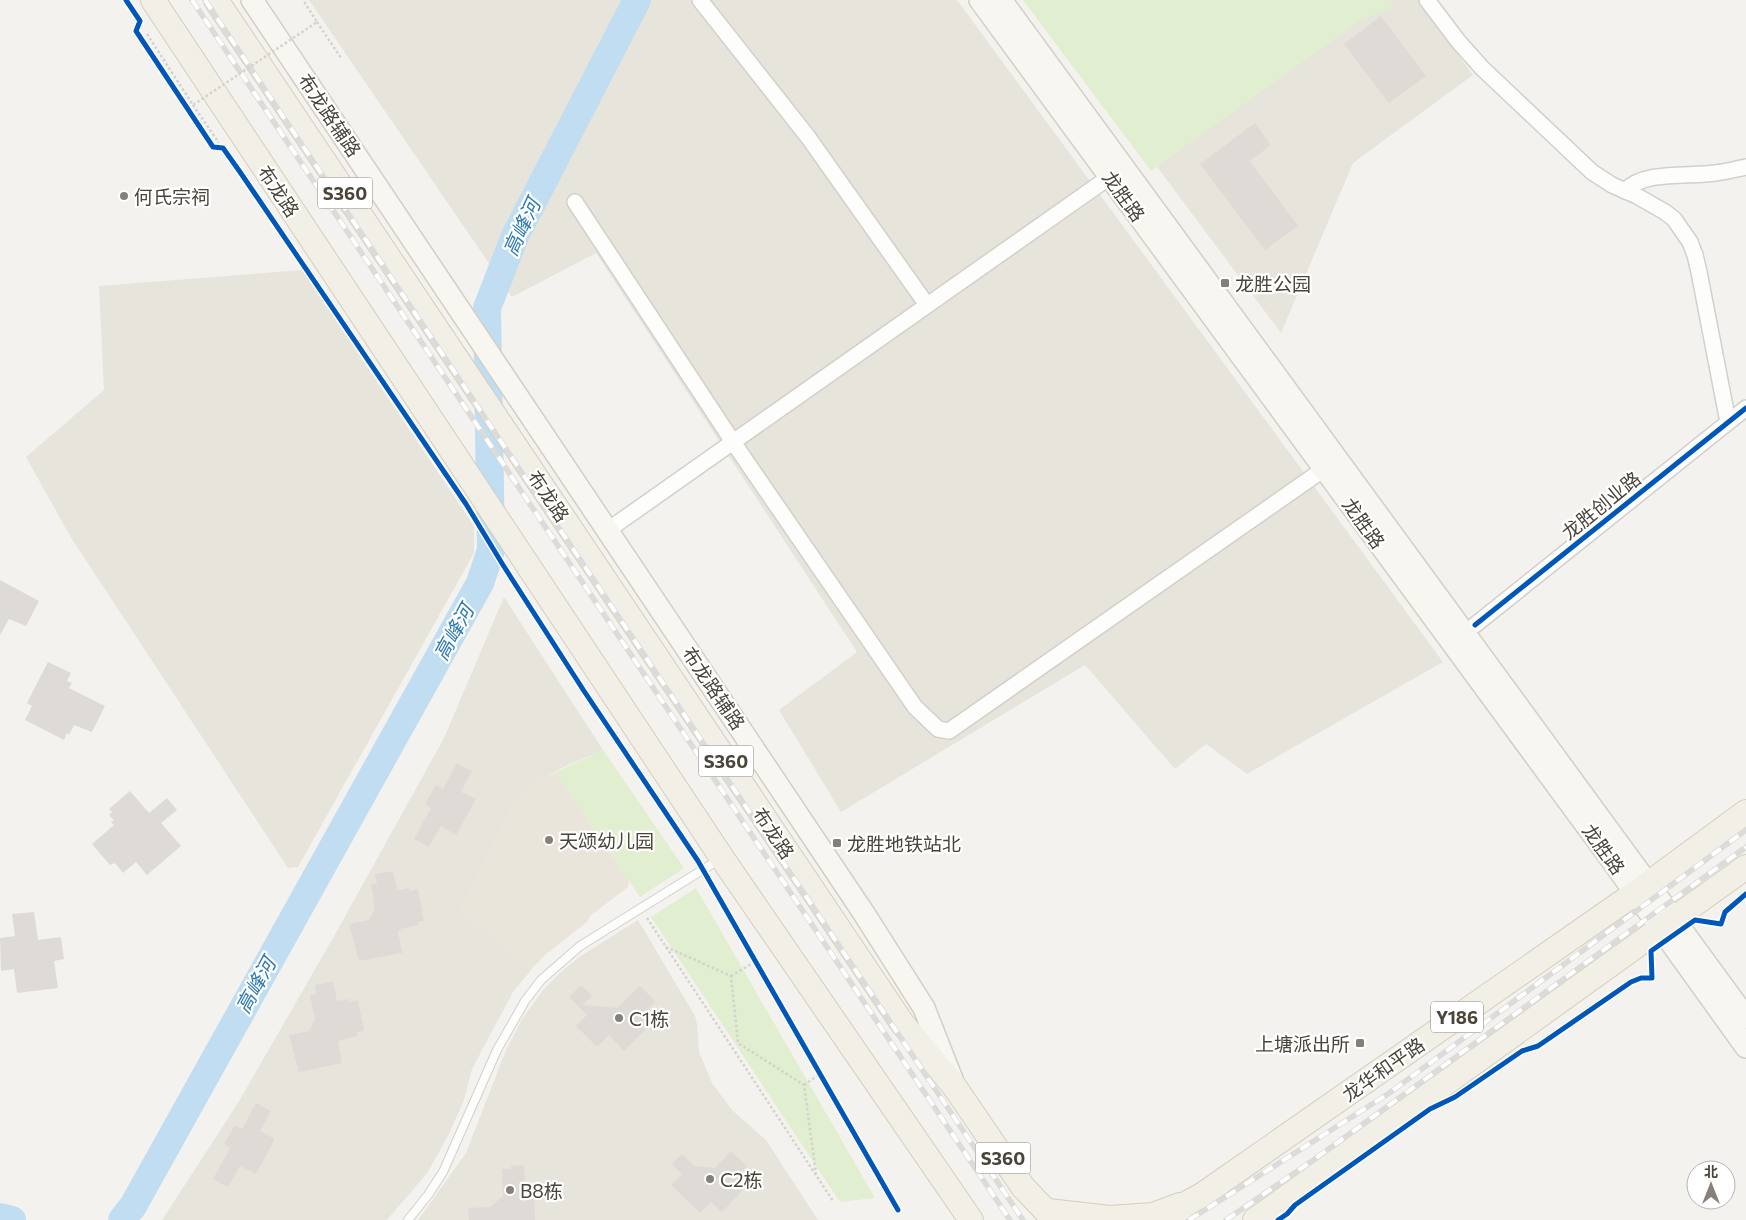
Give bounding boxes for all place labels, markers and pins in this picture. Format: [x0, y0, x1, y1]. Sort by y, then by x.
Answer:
place label: 何氏宗祠 [134, 185, 210, 208]
marker: 何氏宗祠 [118, 190, 130, 202]
place label: 龙胜公园 [1235, 272, 1311, 295]
marker: 龙胜公园 [1219, 277, 1231, 289]
place label: 天颂幼儿园 [559, 829, 654, 852]
place label: 龙胜地铁站北 [847, 832, 961, 855]
marker: 天颂幼儿园 [543, 834, 555, 846]
marker: 龙胜地铁站北 [831, 837, 843, 849]
place label: C1栋 [629, 1007, 669, 1030]
marker: C1栋 [613, 1012, 625, 1024]
place label: 上塘派出所 [1255, 1032, 1350, 1055]
marker: 上塘派出所 [1354, 1037, 1366, 1049]
place label: C2栋 [720, 1168, 763, 1191]
marker: C2栋 [704, 1173, 716, 1185]
place label: B8栋 [520, 1179, 563, 1202]
marker: B8栋 [504, 1184, 516, 1196]

